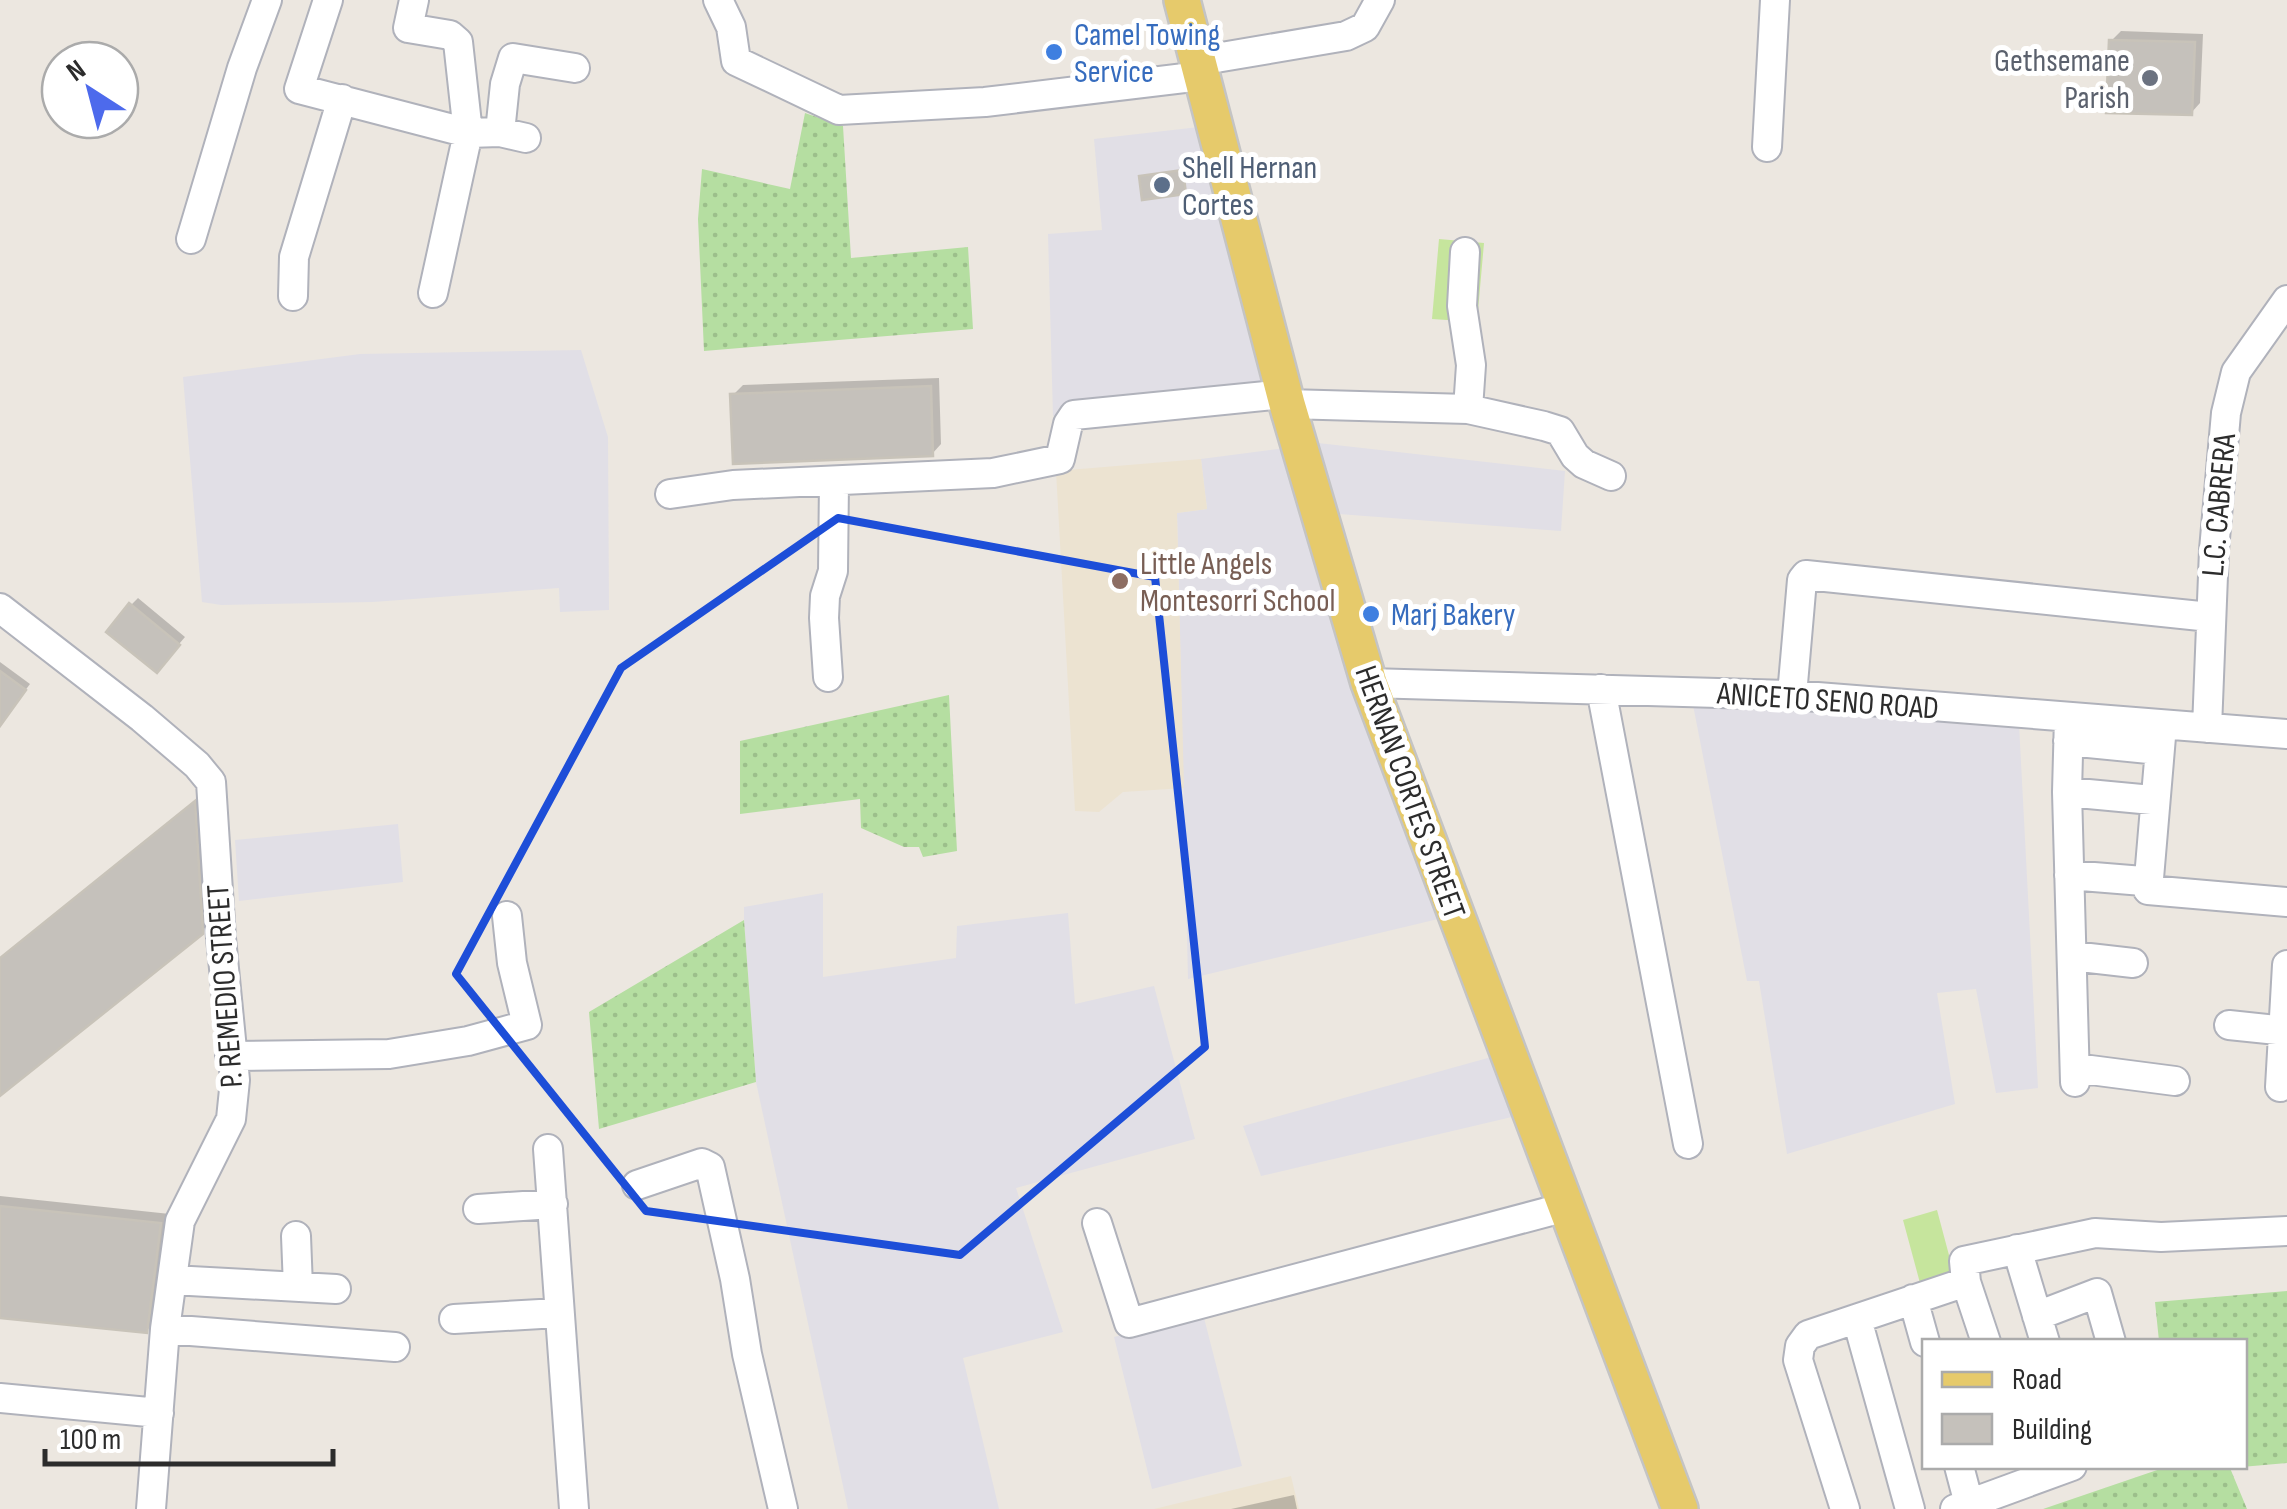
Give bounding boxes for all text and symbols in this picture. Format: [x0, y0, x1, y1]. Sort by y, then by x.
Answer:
place label: Camel Towing Service [1074, 16, 1220, 92]
north arrow [40, 40, 140, 140]
marker: Camel Towing Service [1043, 41, 1065, 63]
place label: Gethsemane Parish [1994, 42, 2130, 118]
text: N [60, 53, 92, 89]
marker: Gethsemane Parish [2139, 67, 2161, 89]
place label: Shell Hernan Cortes [1182, 149, 1317, 225]
marker: Shell Hernan Cortes [1151, 174, 1173, 196]
street label: L.C. CABRERA [2194, 432, 2245, 578]
place label: Little Angels Montesorri School [1140, 545, 1335, 621]
marker: Little Angels Montesorri School [1109, 570, 1131, 592]
place label: Marj Bakery [1391, 596, 1515, 635]
marker: Marj Bakery [1360, 603, 1382, 625]
street label: HERNAN CORTES STREET [1346, 661, 1474, 924]
street label: ANICETO SENO ROAD [1715, 674, 1940, 729]
street label: P. REMEDIO STREET [199, 883, 252, 1089]
legend [1922, 1339, 2247, 1469]
text: Road [2012, 1362, 2062, 1398]
scale bar [45, 1404, 332, 1466]
text: Building [2012, 1412, 2092, 1448]
text: 100 m [60, 1422, 121, 1458]

